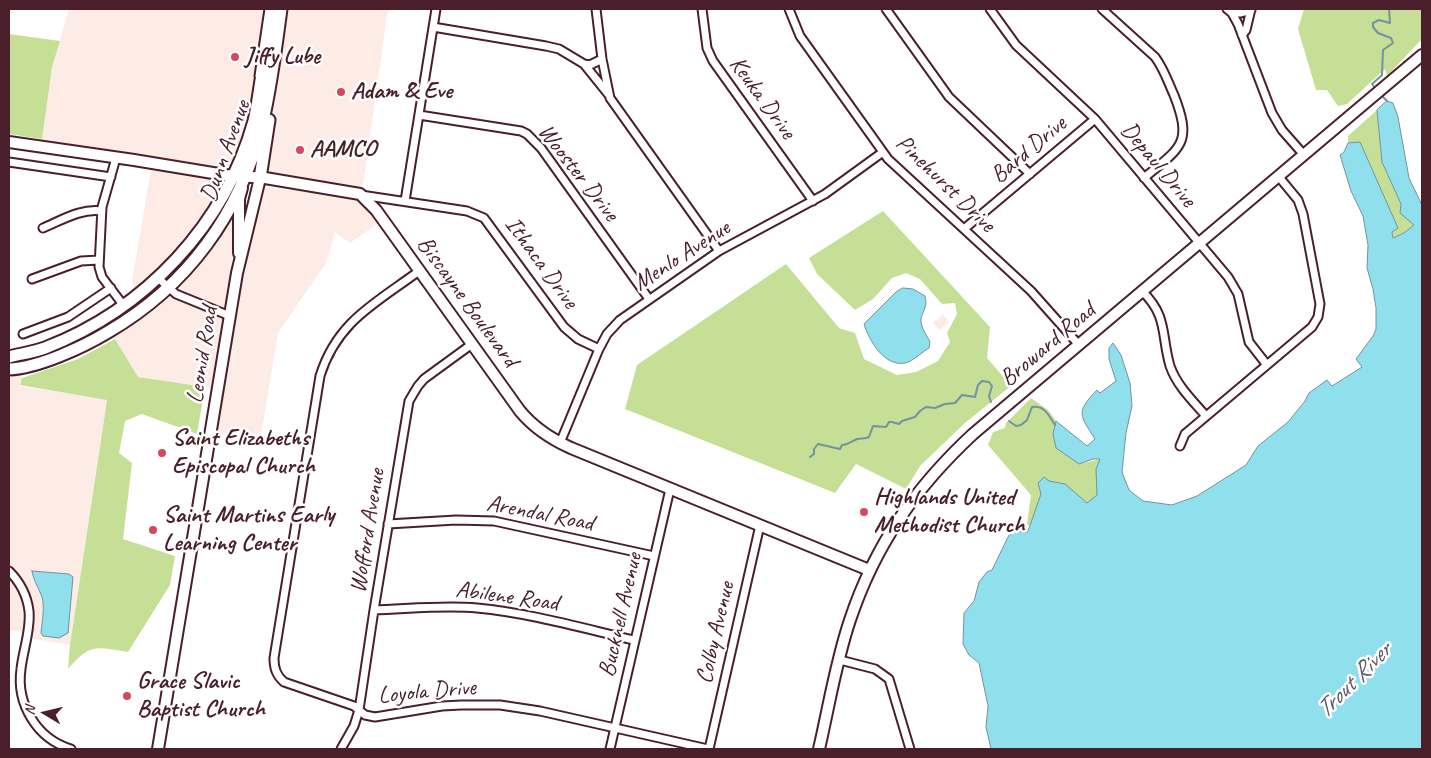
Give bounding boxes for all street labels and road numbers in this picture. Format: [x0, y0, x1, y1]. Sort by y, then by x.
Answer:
street label: Keuka Drive [722, 51, 802, 145]
street label: Dunn Avenue [194, 97, 258, 205]
street label: Bard Drive [985, 110, 1073, 190]
street label: Depaul Drive [1114, 117, 1202, 213]
street label: Wooster Drive [531, 119, 625, 227]
street label: Pinehurst Drive [889, 129, 1001, 239]
street label: Ithaca Drive [498, 211, 584, 315]
street label: Menlo Avenue [628, 214, 736, 298]
street label: Biscayne Boulevard [410, 231, 524, 373]
street label: Broward Road [994, 297, 1102, 393]
street label: Leonid Road [181, 305, 225, 405]
street label: Wofford Avenue [344, 467, 392, 595]
street label: Arendal Road [484, 490, 596, 538]
street label: Bucknell Avenue [593, 550, 649, 680]
street label: Abilene Road [454, 576, 560, 618]
street label: Colby Avenue [690, 579, 742, 687]
street label: Loyola Drive [377, 673, 477, 711]

